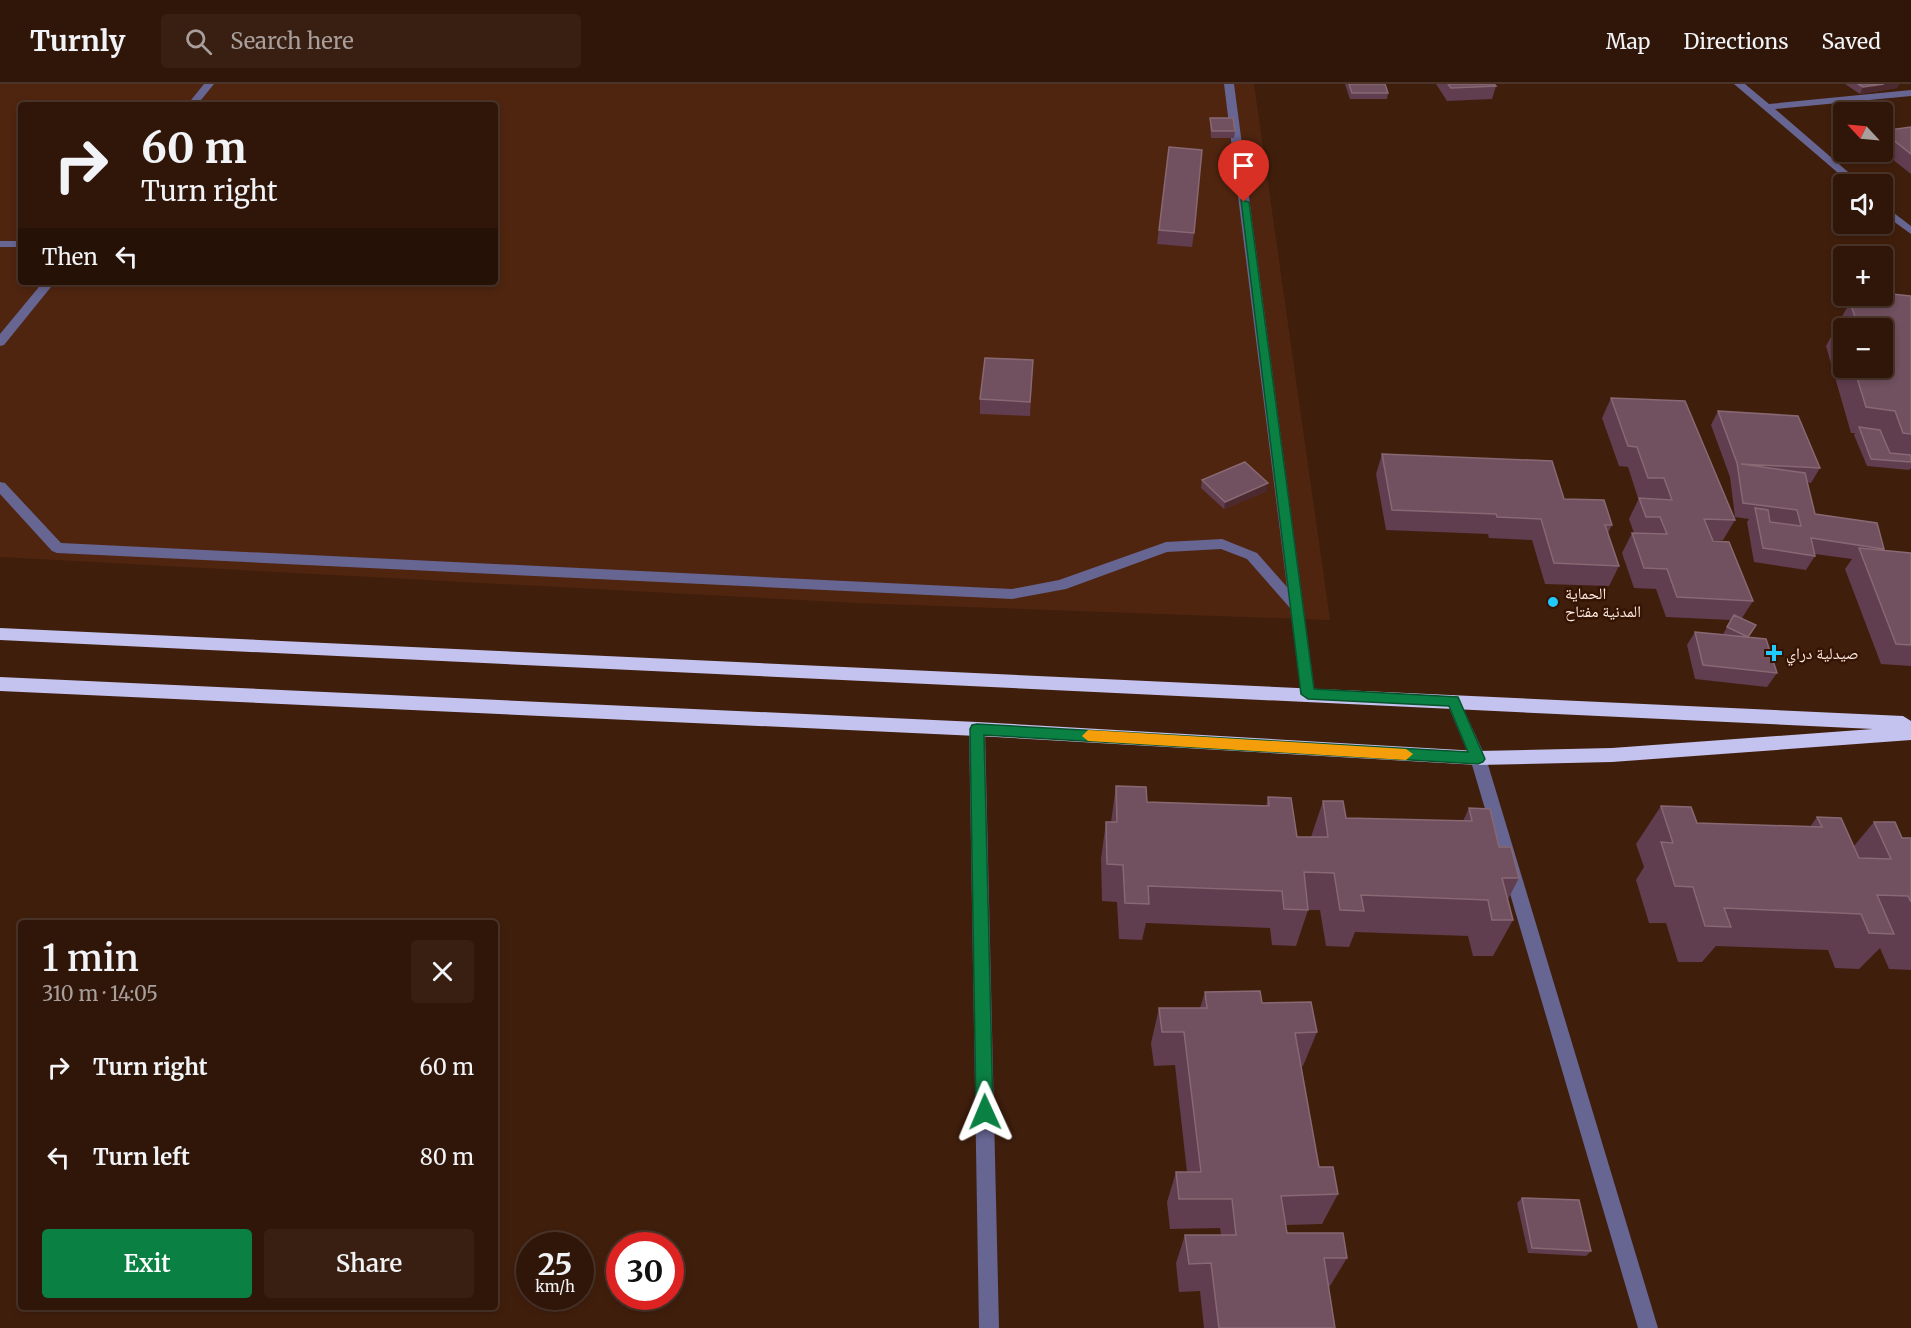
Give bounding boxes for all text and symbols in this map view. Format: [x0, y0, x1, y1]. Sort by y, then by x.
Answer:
search box [161, 14, 581, 68]
text: Turnly [30, 23, 125, 59]
icon: search [182, 25, 215, 58]
text: Search here [230, 27, 354, 55]
text: Map [1606, 28, 1650, 55]
text: Directions [1683, 28, 1788, 55]
text: Saved [1821, 28, 1881, 55]
north arrow [1833, 102, 1893, 162]
map controls [1833, 102, 1893, 378]
text: 60 m [141, 122, 247, 174]
icon: right [42, 126, 120, 204]
pin [1218, 140, 1269, 202]
icon: arrive [1227, 149, 1260, 182]
text: Turn right [141, 174, 278, 208]
button: sound [1833, 174, 1893, 234]
icon: left [110, 240, 143, 273]
text: Then [42, 243, 98, 271]
button: + [1833, 246, 1893, 306]
button: − [1833, 318, 1893, 378]
place label: الحماية المدنية مفتاح [1565, 583, 1641, 622]
marker: الحماية المدنية مفتاح [1546, 595, 1560, 609]
place label: صيدلية دراي [1786, 643, 1859, 666]
marker: صيدلية دراي [1767, 646, 1781, 660]
text: 1 min [42, 936, 139, 981]
button: close [411, 940, 474, 1003]
text: 310 m · 14:05 [42, 981, 158, 1006]
icon: right [42, 1051, 75, 1084]
text: Turn right [93, 1053, 207, 1081]
text: 60 m [420, 1053, 474, 1081]
position arrow [953, 1080, 1017, 1144]
icon: left [42, 1141, 75, 1174]
text: Turn left [93, 1143, 190, 1171]
text: 80 m [420, 1143, 474, 1171]
button: Exit [42, 1229, 252, 1298]
button: Share [264, 1229, 474, 1298]
speed limit sign: 30 [606, 1232, 684, 1310]
text: 25 [538, 1245, 572, 1283]
text: km/h [535, 1277, 575, 1296]

